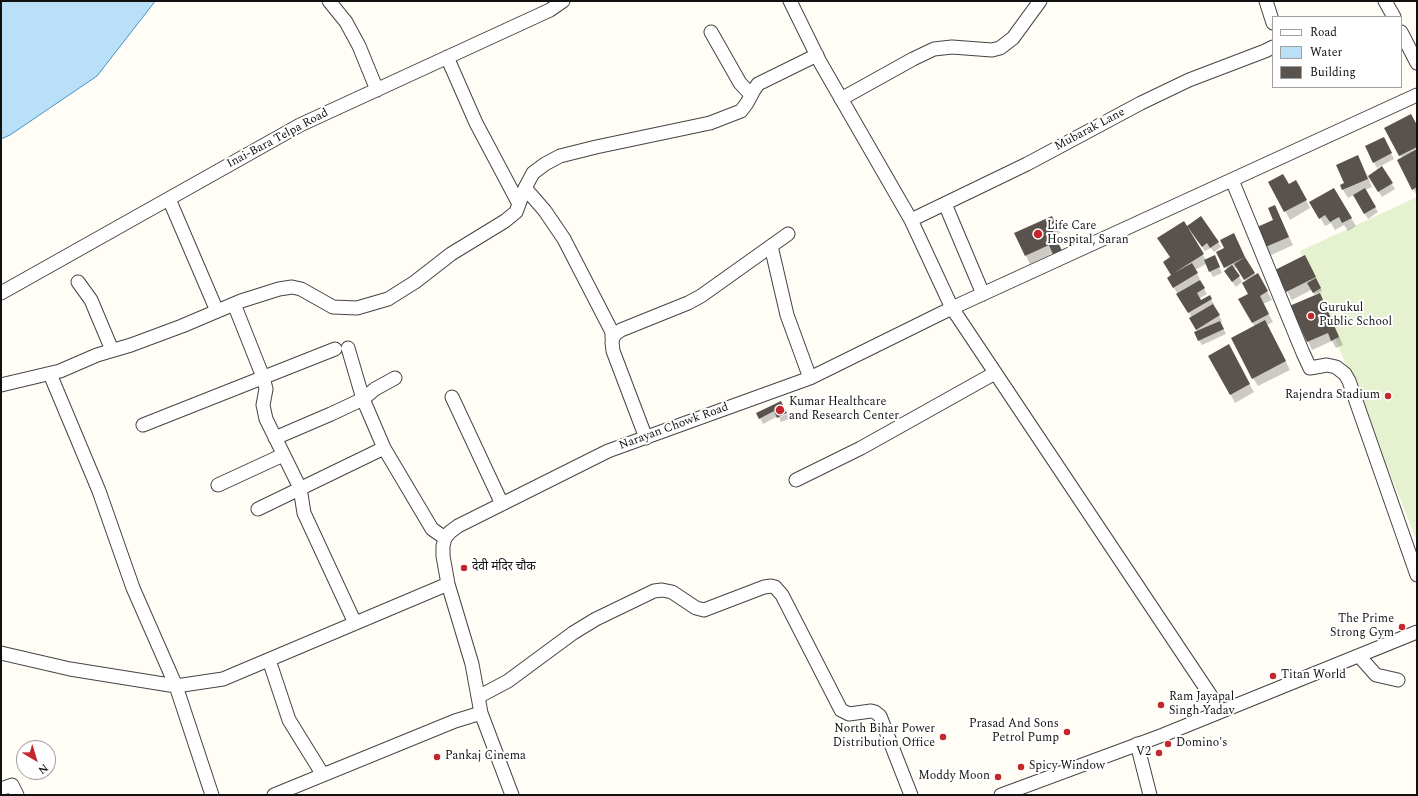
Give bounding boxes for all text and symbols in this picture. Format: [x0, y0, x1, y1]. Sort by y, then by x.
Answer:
legend [1272, 16, 1402, 88]
text: Road [1310, 23, 1337, 42]
text: Water [1310, 43, 1342, 62]
text: Building [1310, 63, 1356, 82]
street label: Mubarak Lane [1052, 105, 1128, 155]
street label: Inai-Bara Telpa Road [225, 106, 331, 172]
place label: Life Care Hospital, Saran [1047, 220, 1129, 248]
marker: Life Care Hospital, Saran [1032, 228, 1044, 240]
place label: Gurukul Public School [1319, 302, 1392, 330]
marker: Gurukul Public School [1306, 311, 1316, 321]
place label: Rajendra Stadium [1285, 389, 1380, 403]
marker: Rajendra Stadium [1383, 391, 1393, 401]
place label: Kumar Healthcare and Research Center [789, 396, 899, 424]
street label: Narayan Chowk Road [617, 400, 731, 454]
marker: Kumar Healthcare and Research Center [774, 404, 786, 416]
place label: देवी मंदिर चौक [472, 561, 536, 575]
marker: देवी मंदिर चौक [459, 563, 469, 573]
place label: The Prime Strong Gym [1330, 613, 1394, 641]
marker: The Prime Strong Gym [1397, 622, 1407, 632]
place label: Titan World [1281, 669, 1346, 683]
marker: Titan World [1268, 671, 1278, 681]
place label: Ram Jayapal Singh Yadav [1169, 691, 1234, 719]
marker: Ram Jayapal Singh Yadav [1156, 700, 1166, 710]
place label: Prasad And Sons Petrol Pump [969, 718, 1059, 746]
place label: North Bihar Power Distribution Office [833, 723, 935, 751]
marker: Prasad And Sons Petrol Pump [1062, 727, 1072, 737]
marker: North Bihar Power Distribution Office [938, 732, 948, 742]
place label: Domino's [1176, 737, 1227, 751]
marker: Domino's [1163, 739, 1173, 749]
north arrow [16, 740, 56, 780]
place label: V2 [1136, 746, 1151, 760]
marker: V2 [1154, 748, 1164, 758]
place label: Pankaj Cinema [445, 750, 526, 764]
marker: Pankaj Cinema [432, 752, 442, 762]
text: N [34, 760, 52, 779]
place label: Spicy Window [1029, 760, 1105, 774]
marker: Spicy Window [1016, 762, 1026, 772]
place label: Moddy Moon [918, 770, 990, 784]
marker: Moddy Moon [993, 772, 1003, 782]

